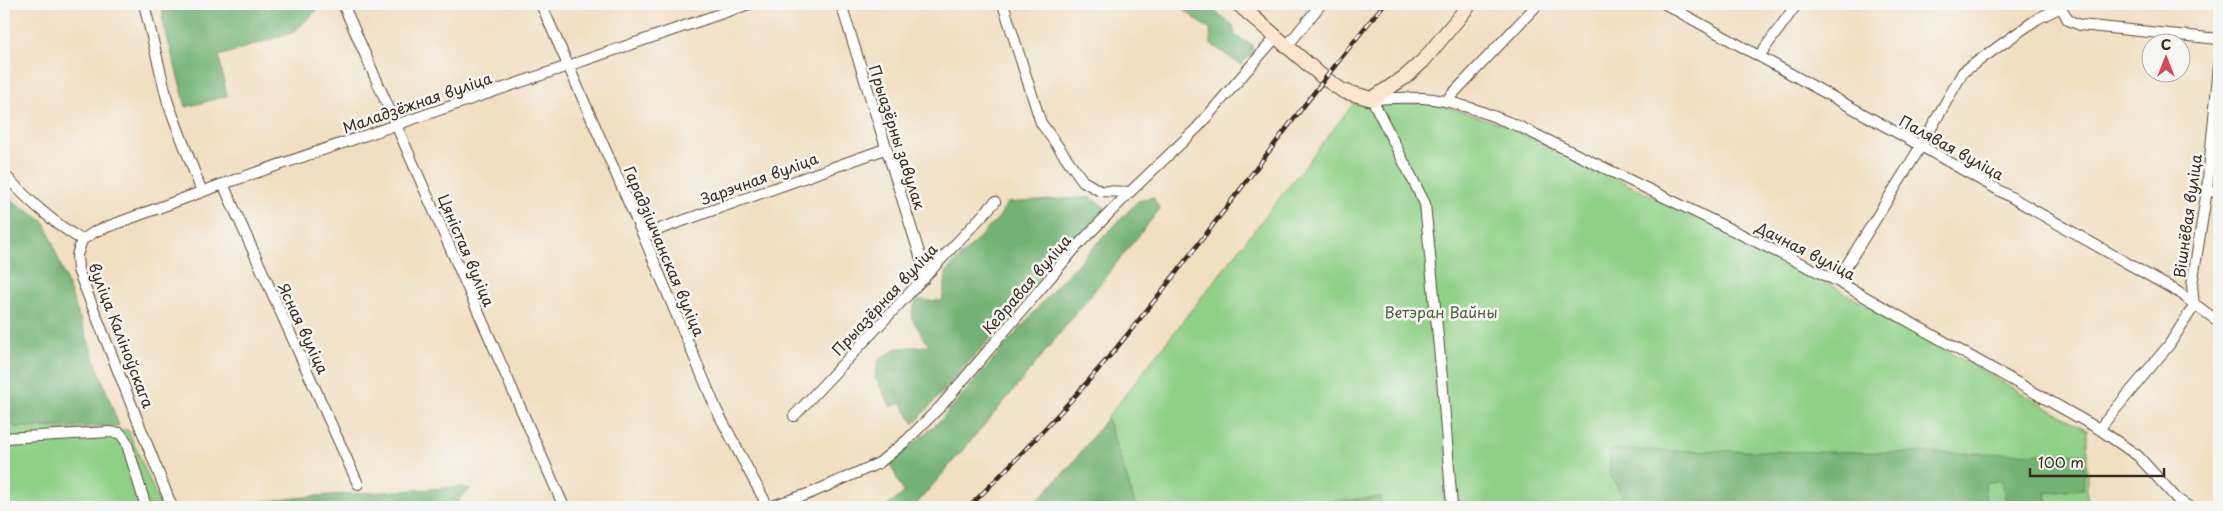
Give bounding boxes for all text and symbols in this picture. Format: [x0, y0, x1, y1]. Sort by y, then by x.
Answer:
north arrow [2140, 32, 2190, 82]
text: С [2161, 34, 2171, 55]
street label: Прыазёрны завулак [864, 62, 932, 212]
street label: Маладзёжная вуліца [339, 65, 496, 138]
street label: Палявая вуліца [1895, 109, 2009, 186]
street label: Зарэчная вуліца [697, 146, 822, 210]
street label: Вішнёвая вуліца [2167, 152, 2207, 280]
street label: Гарадзішчанская вуліца [619, 162, 712, 340]
street label: Цяністая вуліца [433, 190, 501, 311]
street label: Дачная вуліца [1751, 215, 1861, 285]
street label: Кедравая вуліца [976, 229, 1076, 339]
street label: Прыазёрная вуліца [826, 237, 943, 360]
street label: вуліца Каліноўскага [84, 259, 161, 412]
street label: Ясная вуліца [273, 279, 336, 378]
park label: Ветэран Вайны [1384, 300, 1498, 323]
scale bar [2030, 446, 2164, 478]
text: 100 m [2038, 450, 2084, 473]

